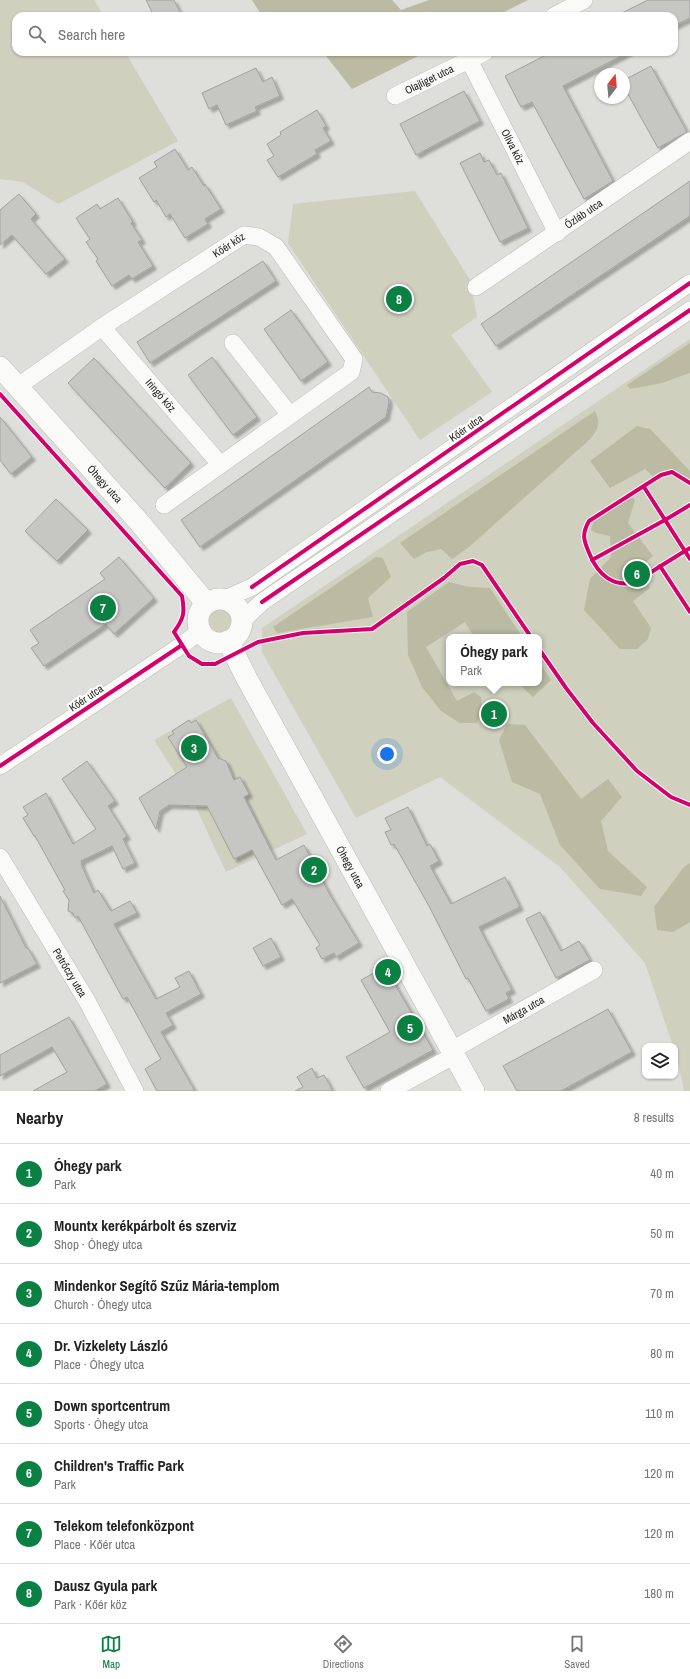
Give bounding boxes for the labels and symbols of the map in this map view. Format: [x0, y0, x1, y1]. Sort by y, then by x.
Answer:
street label: Olajliget utca [402, 61, 456, 97]
north arrow [594, 68, 630, 104]
street label: Olíva köz [498, 126, 528, 167]
street label: Őzláb utca [562, 196, 605, 232]
street label: Kőér köz [210, 229, 248, 260]
pin: 8 [386, 284, 412, 314]
street label: Iringó köz [142, 376, 179, 415]
street label: Kőér utca [446, 411, 486, 445]
street label: Óhegy utca [84, 462, 126, 506]
pin: 6 [624, 559, 650, 589]
pin: 7 [90, 593, 116, 623]
street label: Kőér utca [66, 681, 106, 715]
pin: 1 [481, 699, 507, 729]
pin: 3 [181, 733, 207, 763]
your location [377, 744, 397, 764]
street label: Óhegy utca [333, 843, 368, 891]
pin: 2 [301, 855, 327, 885]
street label: Petrőczy utca [50, 945, 90, 1000]
pin: 4 [375, 957, 401, 987]
street label: Márga utca [500, 993, 547, 1027]
pin: 5 [397, 1013, 423, 1043]

